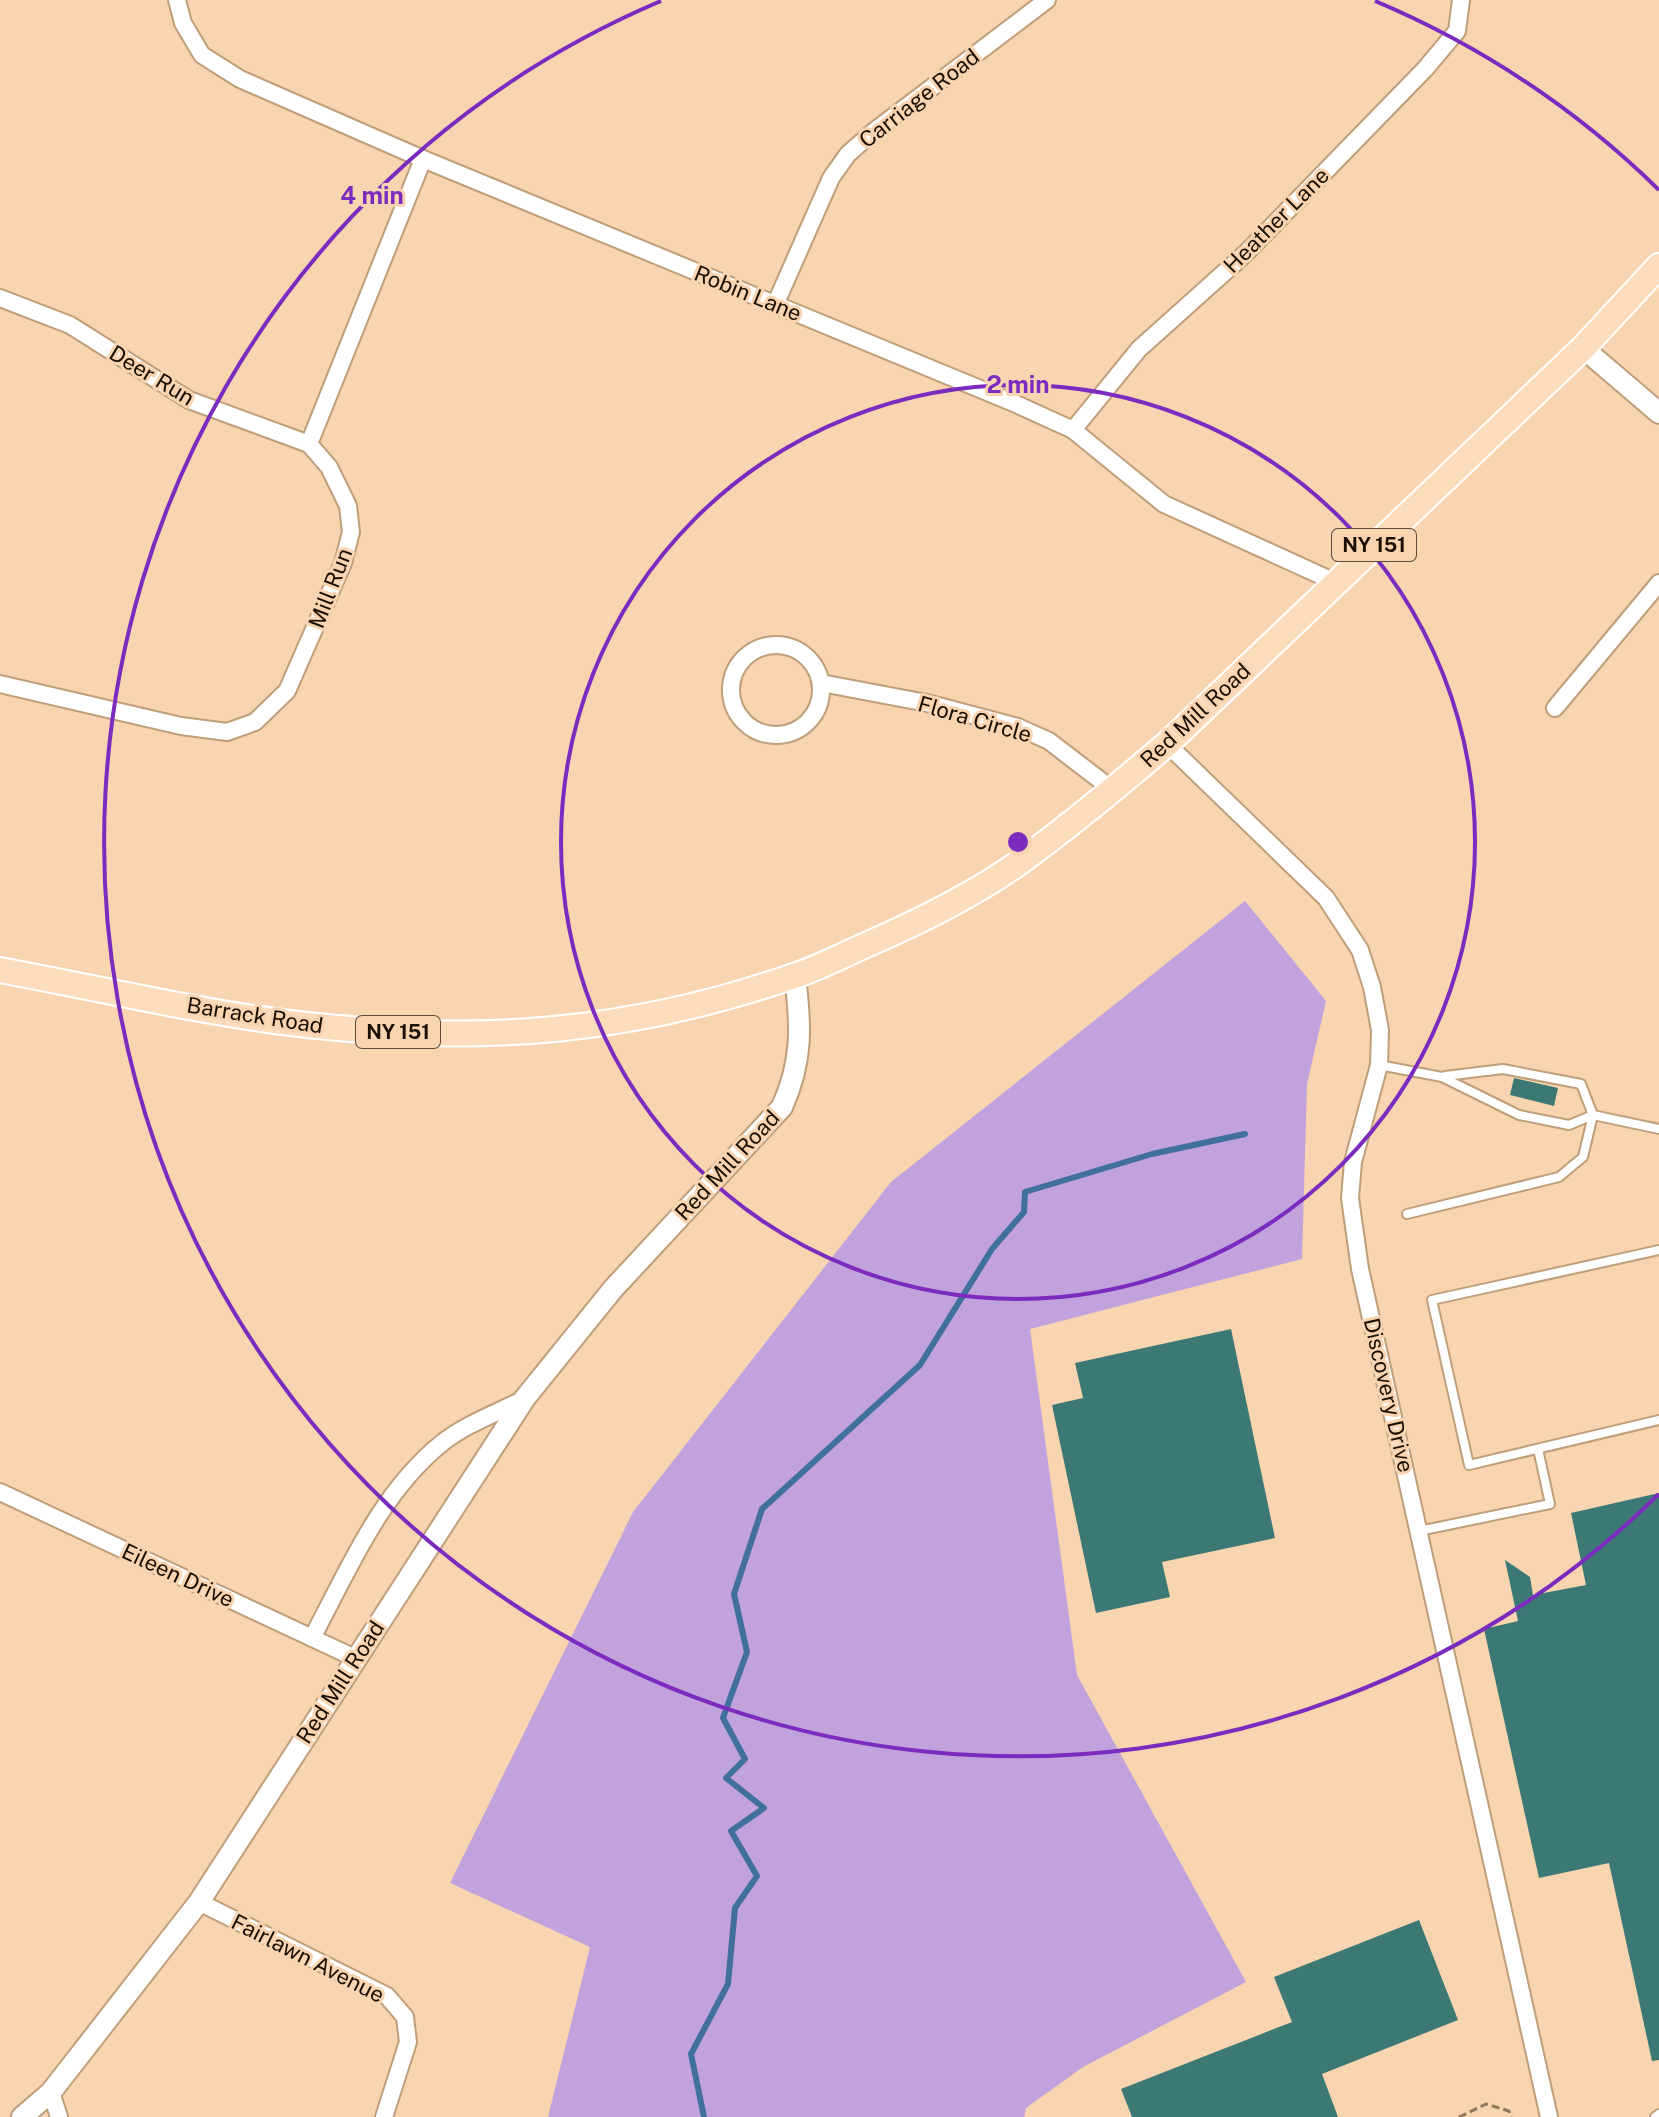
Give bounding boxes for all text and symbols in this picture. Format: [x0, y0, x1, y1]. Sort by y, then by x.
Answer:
street label: Carriage Road [854, 43, 984, 153]
street label: Heather Lane [1218, 162, 1334, 278]
text: 4 min [340, 181, 404, 209]
street label: Robin Lane [691, 260, 805, 326]
street label: Deer Run [105, 340, 199, 410]
text: 2 min [987, 370, 1049, 398]
road number: NY 151 [1332, 529, 1416, 561]
street label: Mill Run [303, 544, 357, 632]
street label: Red Mill Road [1135, 657, 1255, 773]
street label: Flora Circle [915, 690, 1035, 748]
centre of rings [1004, 828, 1032, 856]
street label: Barrack Road [185, 991, 325, 1039]
road number: NY 151 [356, 1016, 440, 1048]
street label: Red Mill Road [669, 1105, 785, 1225]
street label: Discovery Drive [1359, 1315, 1419, 1475]
street label: Eileen Drive [118, 1538, 238, 1612]
street label: Red Mill Road [291, 1616, 389, 1748]
street label: Fairlawn Avenue [227, 1908, 389, 2008]

